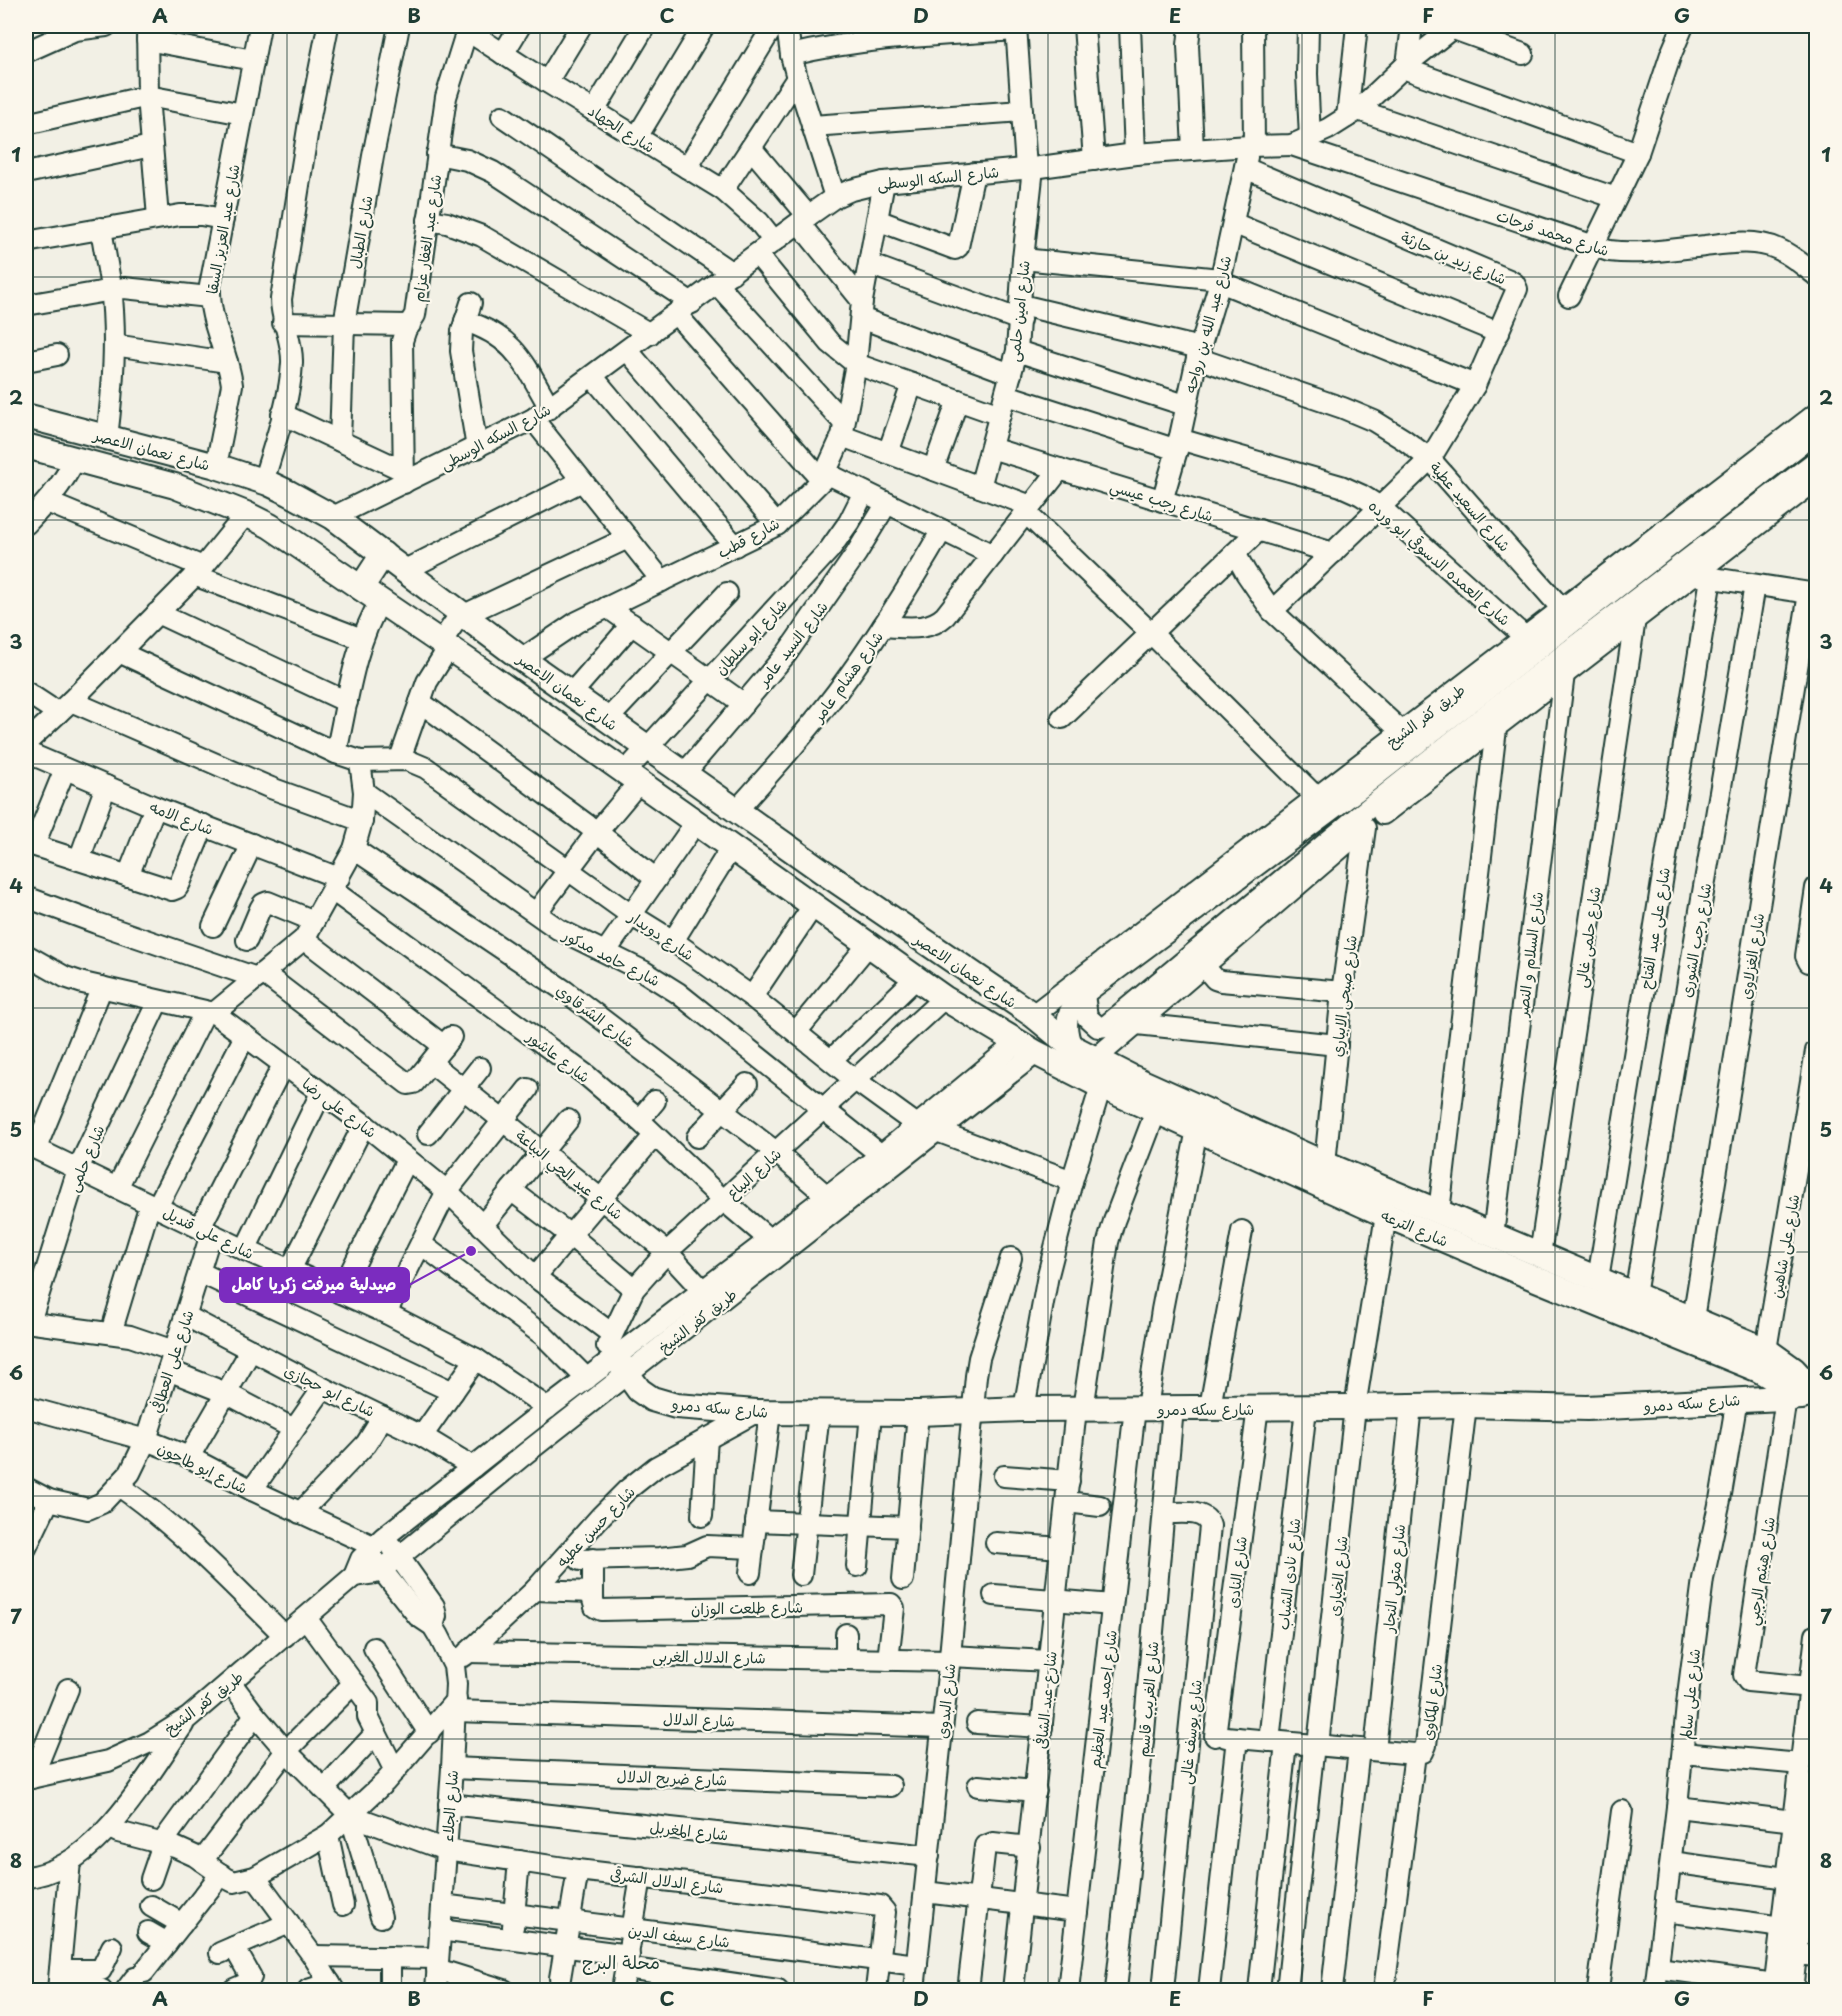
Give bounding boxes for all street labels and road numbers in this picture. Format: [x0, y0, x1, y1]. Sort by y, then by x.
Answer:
street label: شارع الجهاد [584, 98, 660, 158]
street label: شارع السكه الوسطى [876, 159, 1000, 195]
street label: شارع عبد العزيز السقا [199, 162, 245, 296]
street label: شارع عبد الغفار عزام [406, 173, 447, 303]
street label: شارع الطبال [342, 194, 378, 270]
street label: شارع محمد فرحات [1494, 203, 1612, 261]
street label: شارع زيد بن حارثة [1398, 224, 1510, 290]
street label: شارع عبد الله بن رواحه [1178, 253, 1236, 395]
street label: شارع امين حلمى [1001, 259, 1035, 363]
street label: شارع السكه الوسطى [436, 397, 554, 475]
street label: شارع نعمان الاعصر [90, 422, 213, 476]
street label: شارع السعيد عطية [1425, 456, 1517, 556]
street label: شارع رجب عيسي [1107, 473, 1216, 529]
street label: شارع العمده الدسوقي ابو ورده [1364, 494, 1516, 630]
street label: شارع قطب [713, 511, 783, 563]
street label: شارع ابو سلطان [709, 593, 791, 679]
street label: شارع السيد عامر [750, 595, 833, 692]
street label: شارع هشام عامر [805, 626, 889, 728]
street label: شارع نعمان الاعصر [511, 645, 623, 735]
street label: طريق كفر الشيخ [1381, 678, 1469, 752]
street label: شارع الامه [147, 794, 217, 840]
street label: شارع على عبد الفتاح [1633, 866, 1675, 990]
street label: شارع رجب الشورى [1674, 881, 1716, 999]
street label: شارع حلمى غالى [1569, 885, 1605, 989]
street label: شارع السلام و النصر [1510, 890, 1549, 1020]
street label: شارع دويدار [624, 904, 699, 965]
street label: شارع الغزلاوى [1733, 911, 1769, 1001]
street label: شارع حامد مدكور [559, 922, 664, 991]
street label: شارع نعمان الاعصر [908, 926, 1022, 1013]
street label: شارع صبحى الابياري [1324, 934, 1363, 1058]
street label: شارع الشرقاوي [551, 978, 640, 1053]
street label: شارع عاشور [522, 1024, 595, 1087]
street label: شارع على رضا [298, 1071, 382, 1143]
street label: شارع حلمى [61, 1121, 109, 1195]
street label: شارع عبد الحي البياعة [509, 1123, 629, 1227]
street label: شارع البياع [720, 1142, 786, 1204]
street label: شارع على شاهين [1764, 1192, 1804, 1300]
street label: شارع على قنديل [160, 1200, 258, 1264]
street label: شارع الترعه [1378, 1202, 1452, 1252]
street label: طريق كفر الشيخ [653, 1282, 741, 1358]
street label: شارع على العطافي [144, 1307, 198, 1415]
street label: شارع ابو حجازى [281, 1358, 379, 1422]
street label: شارع سكه دمرو [1642, 1387, 1741, 1417]
street label: شارع سكه دمرو [670, 1391, 769, 1423]
street label: شارع سكه دمرو [1157, 1397, 1254, 1420]
street label: شارع ابو طاحون [154, 1435, 252, 1499]
street label: شارع حسن عطيه [550, 1480, 640, 1572]
street label: شارع هيثم الرجبي [1740, 1515, 1783, 1628]
street label: شارع نادى الشباب [1271, 1517, 1305, 1631]
street label: شارع متولي النجار [1376, 1523, 1413, 1635]
street label: شارع النادى [1220, 1535, 1252, 1609]
street label: شارع الخيارى [1321, 1535, 1353, 1617]
street label: شارع طلعت الوزان [691, 1595, 803, 1619]
street label: شارع احمد عبد العظيم [1082, 1628, 1123, 1770]
street label: شارع الغريب قاسم [1130, 1640, 1166, 1758]
street label: شارع الدلال الغربى [652, 1644, 766, 1668]
street label: شارع على سالم [1673, 1647, 1706, 1741]
street label: شارع عبد الشافى [1028, 1650, 1062, 1750]
street label: شارع البدوى [930, 1662, 960, 1740]
street label: شارع المكاوى [1415, 1662, 1447, 1742]
street label: طريق كفر الشيخ [159, 1665, 247, 1739]
street label: شارع يوسف غالى [1173, 1678, 1207, 1786]
street label: شارع الدلال [663, 1706, 735, 1732]
street label: شارع ضريح الدلال [616, 1764, 728, 1790]
street label: شارع الجلاء [435, 1769, 463, 1843]
street label: شارع المغربل [649, 1814, 729, 1846]
street label: شارع الدلال الشرقى [609, 1862, 725, 1898]
street label: شارع سيف الدين [627, 1917, 731, 1953]

